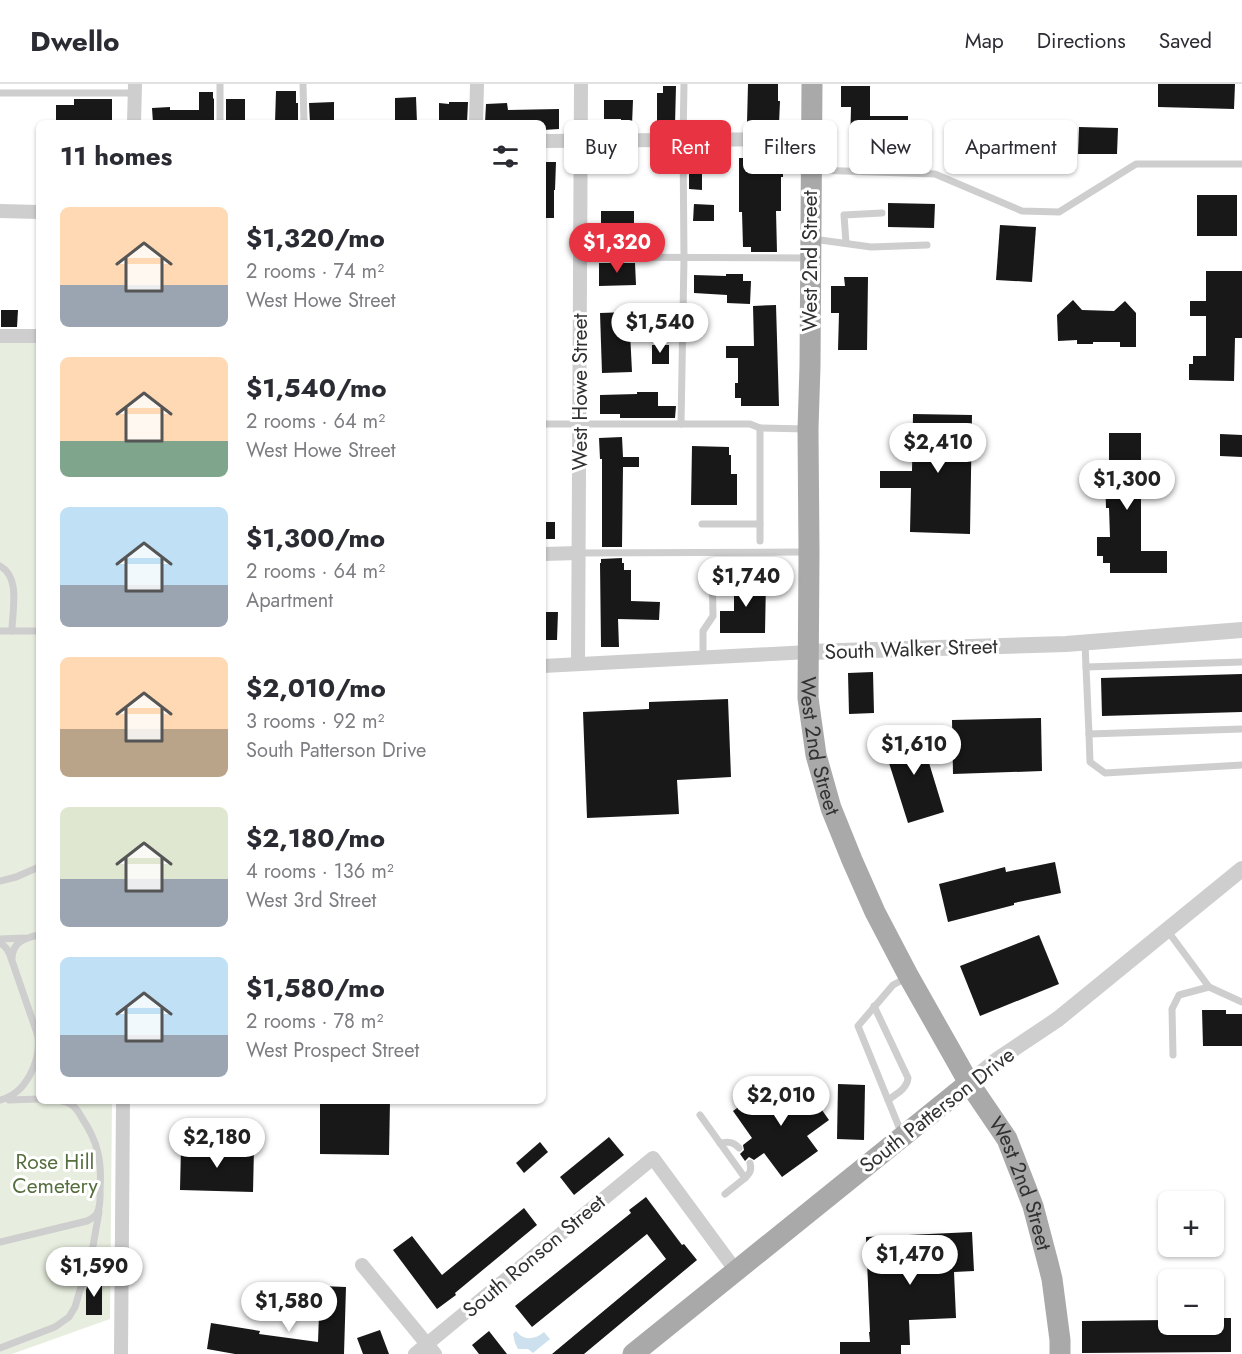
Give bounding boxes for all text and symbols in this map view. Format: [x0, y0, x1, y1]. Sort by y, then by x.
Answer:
text: Dwello [30, 21, 120, 62]
text: Map [965, 26, 1004, 56]
text: Directions [1037, 26, 1126, 56]
text: Saved [1159, 26, 1212, 56]
chip: Buy [564, 120, 638, 174]
chip: Rent [650, 120, 731, 174]
chip: Filters [743, 120, 837, 174]
chip: New [849, 120, 932, 174]
chip: Apartment [944, 120, 1077, 174]
text: 11 homes [60, 137, 172, 175]
icon: filters [489, 140, 522, 173]
street label: West 2nd Street [795, 190, 825, 332]
text: $1,320/mo [246, 219, 385, 257]
pin: $1,320 [568, 223, 666, 274]
text: $1,320 [583, 228, 651, 257]
icon: home [108, 231, 180, 303]
text: 2 rooms · 74 m² [246, 257, 384, 286]
text: West Howe Street [246, 286, 396, 315]
pin: $1,540 [611, 303, 709, 354]
text: $1,540 [625, 308, 695, 337]
street label: West Howe Street [565, 313, 595, 471]
text: $1,540/mo [246, 369, 387, 407]
icon: home [108, 381, 180, 453]
text: 2 rooms · 64 m² [246, 407, 385, 436]
pin: $2,410 [889, 423, 987, 474]
text: $2,410 [903, 428, 973, 457]
text: West Howe Street [246, 436, 396, 465]
pin: $1,300 [1078, 460, 1176, 511]
text: $1,300 [1093, 465, 1161, 494]
text: $1,300/mo [246, 519, 385, 557]
icon: home [108, 531, 180, 603]
text: 2 rooms · 64 m² [246, 557, 385, 586]
pin: $1,740 [697, 557, 795, 608]
text: $1,740 [712, 562, 780, 591]
text: Apartment [246, 586, 333, 615]
street label: South Walker Street [824, 631, 998, 667]
text: $2,010/mo [246, 669, 386, 707]
street label: West 2nd Street [793, 676, 848, 820]
icon: home [108, 681, 180, 753]
text: 3 rooms · 92 m² [246, 707, 384, 736]
pin: $1,610 [865, 725, 963, 776]
text: $1,610 [881, 730, 947, 759]
text: South Patterson Drive [246, 736, 426, 765]
text: $2,180/mo [246, 819, 385, 857]
icon: home [108, 831, 180, 903]
text: 4 rooms · 136 m² [246, 857, 394, 886]
text: West 3rd Street [246, 886, 376, 915]
text: $1,580/mo [246, 969, 385, 1007]
icon: home [108, 981, 180, 1053]
text: 2 rooms · 78 m² [246, 1007, 383, 1036]
text: West Prospect Street [246, 1036, 419, 1065]
street label: South Patterson Drive [853, 1040, 1021, 1180]
pin: $2,010 [732, 1076, 830, 1127]
text: $2,010 [747, 1081, 815, 1110]
street label: West 2nd Street [981, 1111, 1059, 1254]
pin: $2,180 [168, 1118, 266, 1169]
text: $2,180 [183, 1123, 251, 1152]
park label: Rose Hill Cemetery [12, 1147, 98, 1201]
street label: South Ronson Street [456, 1187, 612, 1325]
map controls [1158, 1191, 1224, 1335]
button: + [1158, 1191, 1224, 1257]
pin: $1,470 [861, 1235, 959, 1286]
text: $1,470 [876, 1240, 944, 1269]
pin: $1,590 [45, 1247, 143, 1298]
text: $1,590 [60, 1252, 128, 1281]
button: − [1158, 1269, 1224, 1335]
pin: $1,580 [240, 1282, 338, 1333]
text: $1,580 [255, 1287, 323, 1316]

